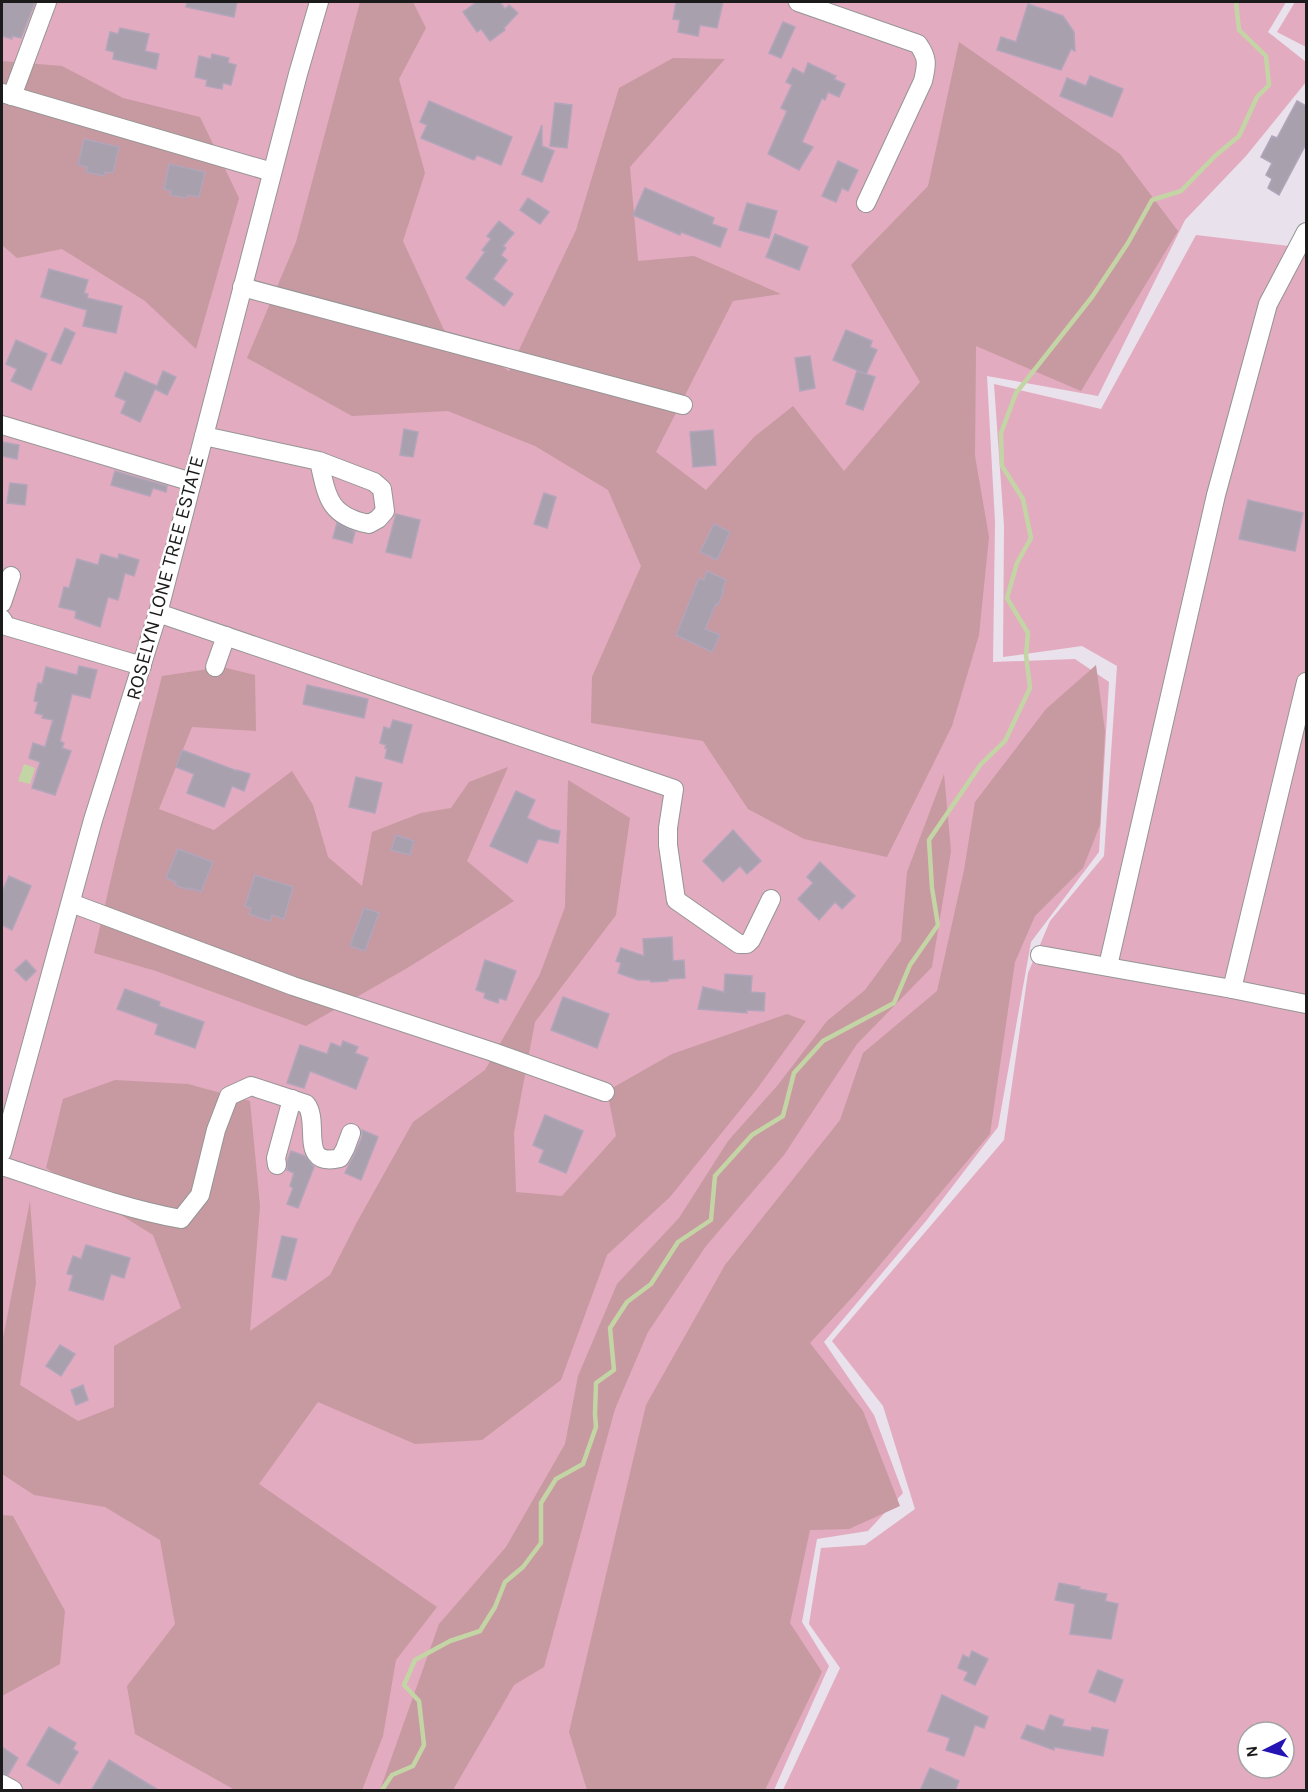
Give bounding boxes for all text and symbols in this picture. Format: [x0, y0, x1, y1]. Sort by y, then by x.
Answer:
street label: ROSELYN LONE TREE ESTATE [121, 453, 209, 703]
north arrow [1236, 1720, 1296, 1780]
text: N [1242, 1745, 1262, 1758]

